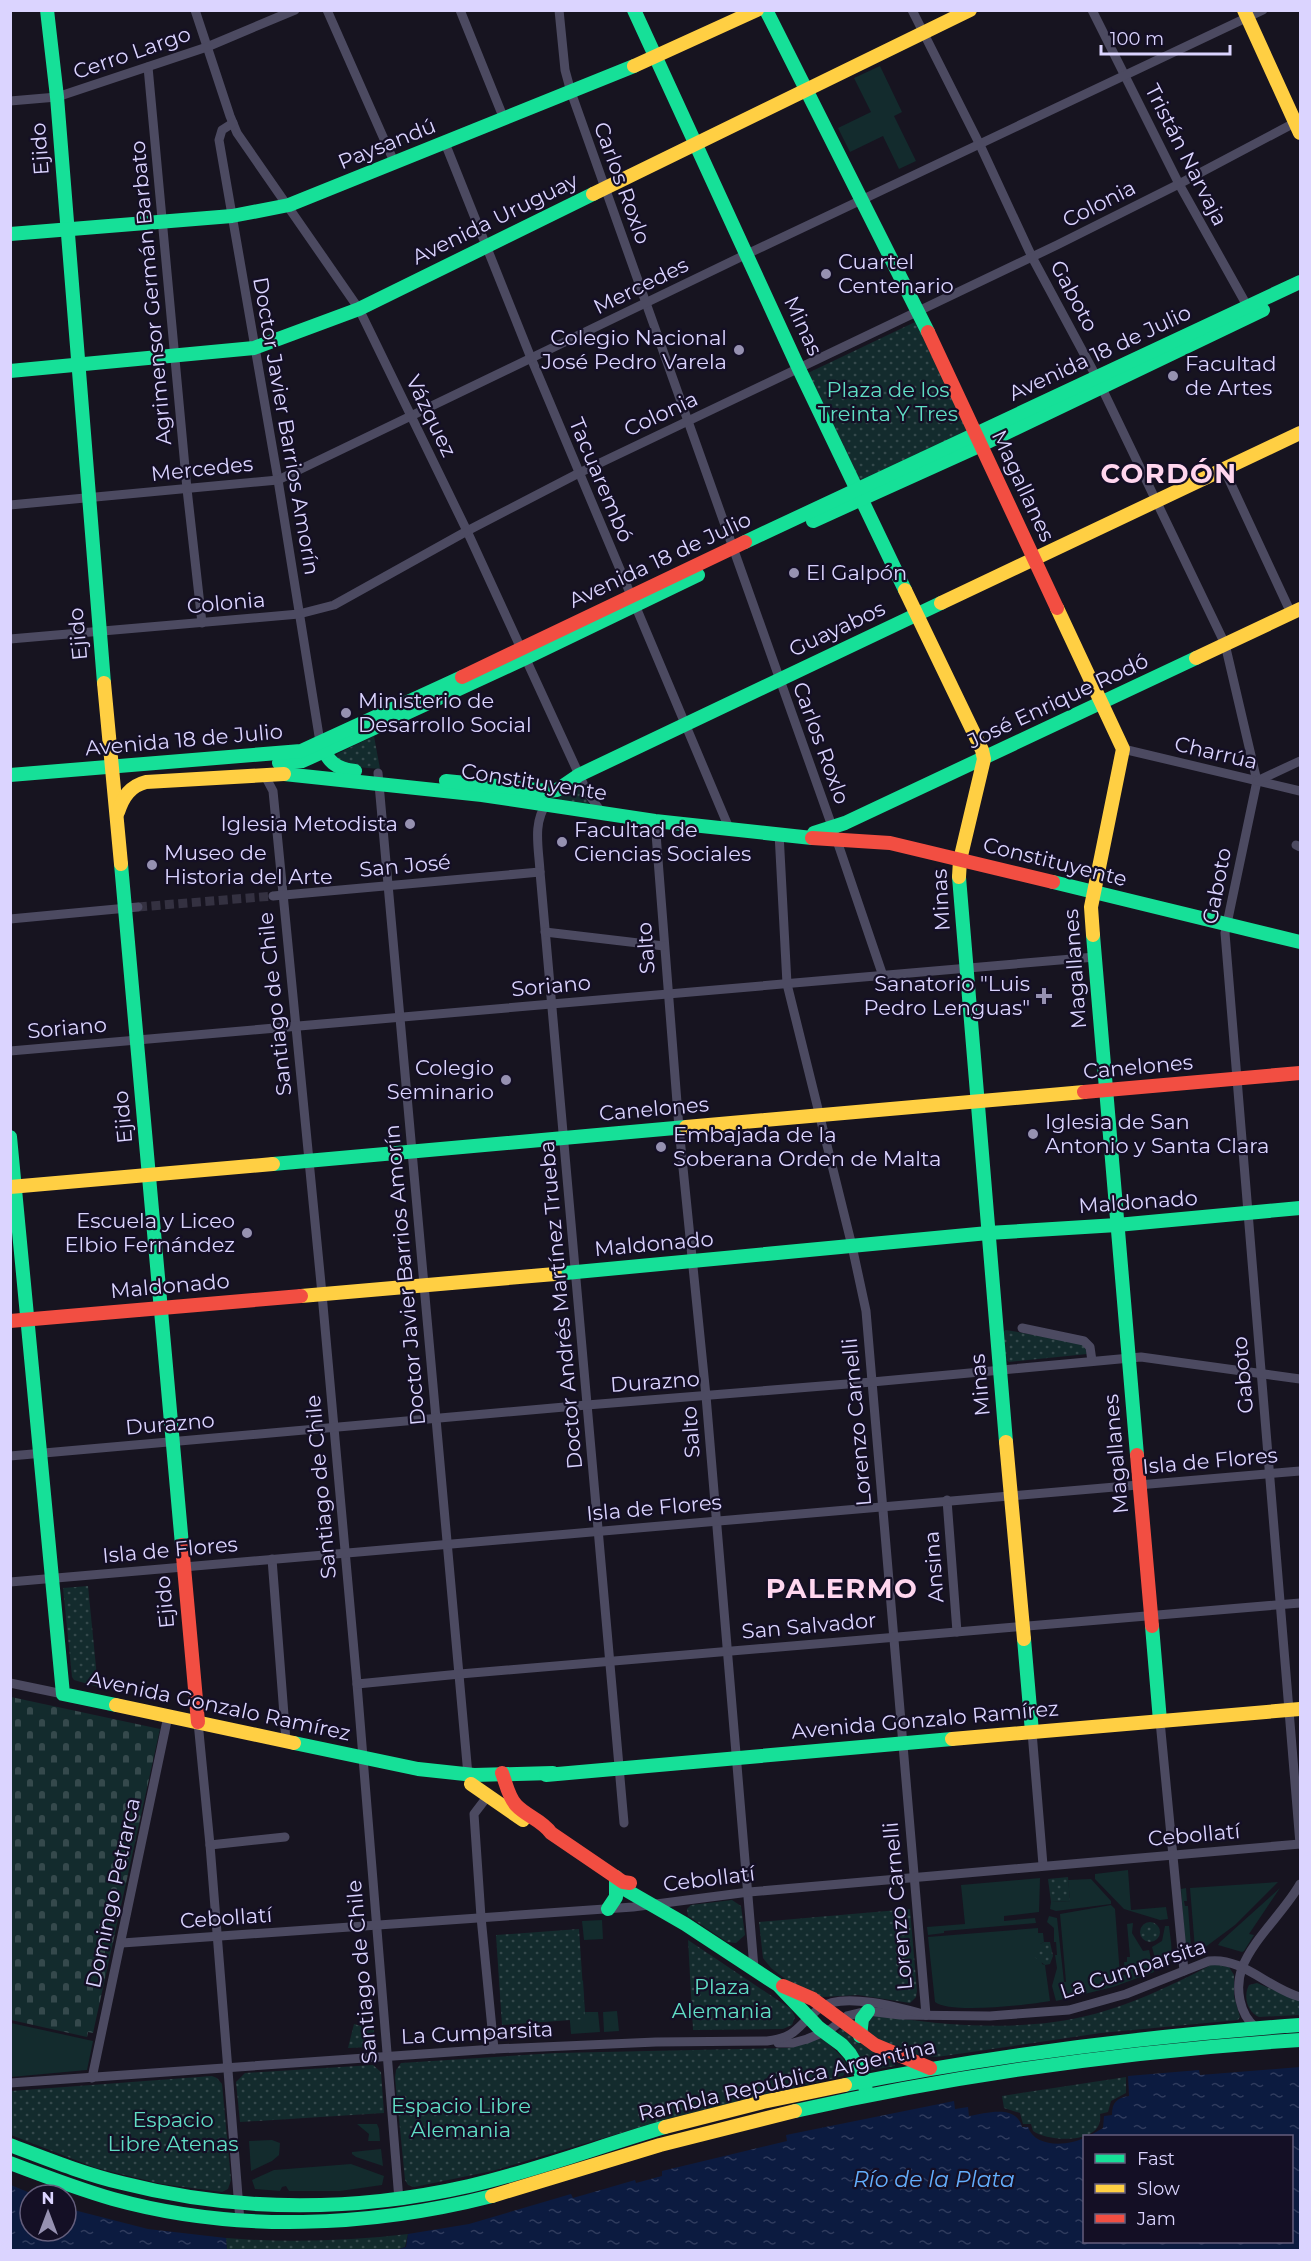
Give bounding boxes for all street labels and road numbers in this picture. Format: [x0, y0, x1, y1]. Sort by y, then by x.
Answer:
street label: Cerro Largo [70, 21, 194, 84]
street label: Tristán Narvaja [1140, 80, 1233, 230]
street label: Paysandú [334, 113, 439, 174]
street label: Carlos Roxlo [589, 118, 656, 247]
street label: Ejido [25, 122, 54, 176]
street label: Agrimensor Germán Barbato [125, 140, 176, 446]
street label: Avenida Uruguay [408, 167, 582, 270]
street label: Colonia [1058, 175, 1139, 233]
street label: Mercedes [589, 252, 692, 319]
street label: Gaboto [1045, 256, 1104, 336]
street label: Doctor Javier Barrios Amorín [248, 275, 325, 577]
street label: Minas [779, 292, 828, 359]
street label: Avenida 18 de Julio [1005, 299, 1195, 406]
street label: Vázquez [401, 371, 462, 461]
street label: Colonia [620, 386, 702, 441]
street label: Tacuarembó [564, 414, 639, 546]
street label: Magallanes [987, 426, 1060, 545]
street label: Mercedes [150, 451, 254, 486]
street label: Avenida 18 de Julio [565, 506, 755, 613]
street label: Colonia [186, 587, 266, 618]
street label: Guayabos [785, 595, 889, 662]
street label: Ejido [63, 607, 92, 661]
street label: José Enrique Rodó [963, 648, 1152, 754]
street label: Carlos Roxlo [788, 678, 855, 807]
street label: Avenida 18 de Julio [84, 718, 284, 761]
street label: Charrúa [1172, 731, 1260, 774]
street label: Constituyente [459, 758, 609, 805]
street label: Constituyente [981, 832, 1130, 891]
street label: Gaboto [1197, 846, 1236, 926]
street label: San José [358, 849, 452, 882]
street label: Minas [926, 868, 955, 932]
street label: Magallanes [1058, 908, 1091, 1030]
street label: Santiago de Chile [252, 911, 297, 1097]
street label: Salto [631, 921, 660, 975]
street label: Soriano [510, 970, 592, 1001]
street label: Soriano [26, 1012, 108, 1043]
street label: Canelones [1082, 1049, 1194, 1084]
street label: Ejido [108, 1090, 137, 1144]
street label: Canelones [598, 1091, 710, 1126]
street label: Doctor Javier Barrios Amorín [379, 1124, 430, 1427]
street label: Doctor Andrés Martínez Trueba [534, 1140, 587, 1470]
street label: Maldonado [1077, 1185, 1198, 1218]
street label: Maldonado [593, 1226, 715, 1261]
street label: Maldonado [109, 1268, 231, 1303]
street label: Gaboto [1227, 1335, 1258, 1415]
street label: Lorenzo Carnelli [837, 1337, 876, 1507]
street label: Minas [964, 1353, 995, 1417]
street label: Durazno [609, 1366, 700, 1397]
street label: Magallanes [1098, 1393, 1133, 1515]
street label: Santiago de Chile [300, 1394, 341, 1580]
street label: Salto [676, 1405, 705, 1459]
street label: Durazno [124, 1407, 216, 1440]
street label: Isla de Flores [1141, 1442, 1279, 1479]
street label: Isla de Flores [585, 1489, 723, 1526]
street label: Ansina [919, 1530, 948, 1604]
street label: Isla de Flores [101, 1531, 239, 1568]
street label: Ejido [150, 1575, 179, 1629]
street label: San Salvador [741, 1607, 877, 1644]
street label: Avenida Gonzalo Ramírez [85, 1665, 353, 1746]
street label: Avenida Gonzalo Ramírez [790, 1695, 1060, 1744]
street label: Domingo Petrarca [80, 1795, 145, 1990]
street label: Cebollatí [1147, 1818, 1242, 1851]
street label: Lorenzo Carnelli [878, 1821, 917, 1991]
street label: Cebollatí [662, 1860, 758, 1897]
street label: Santiago de Chile [341, 1879, 382, 2065]
street label: Cebollatí [179, 1902, 274, 1933]
street label: La Cumparsita [1057, 1933, 1209, 2004]
street label: La Cumparsita [400, 2016, 554, 2049]
street label: Rambla República Argentina [636, 2033, 938, 2126]

